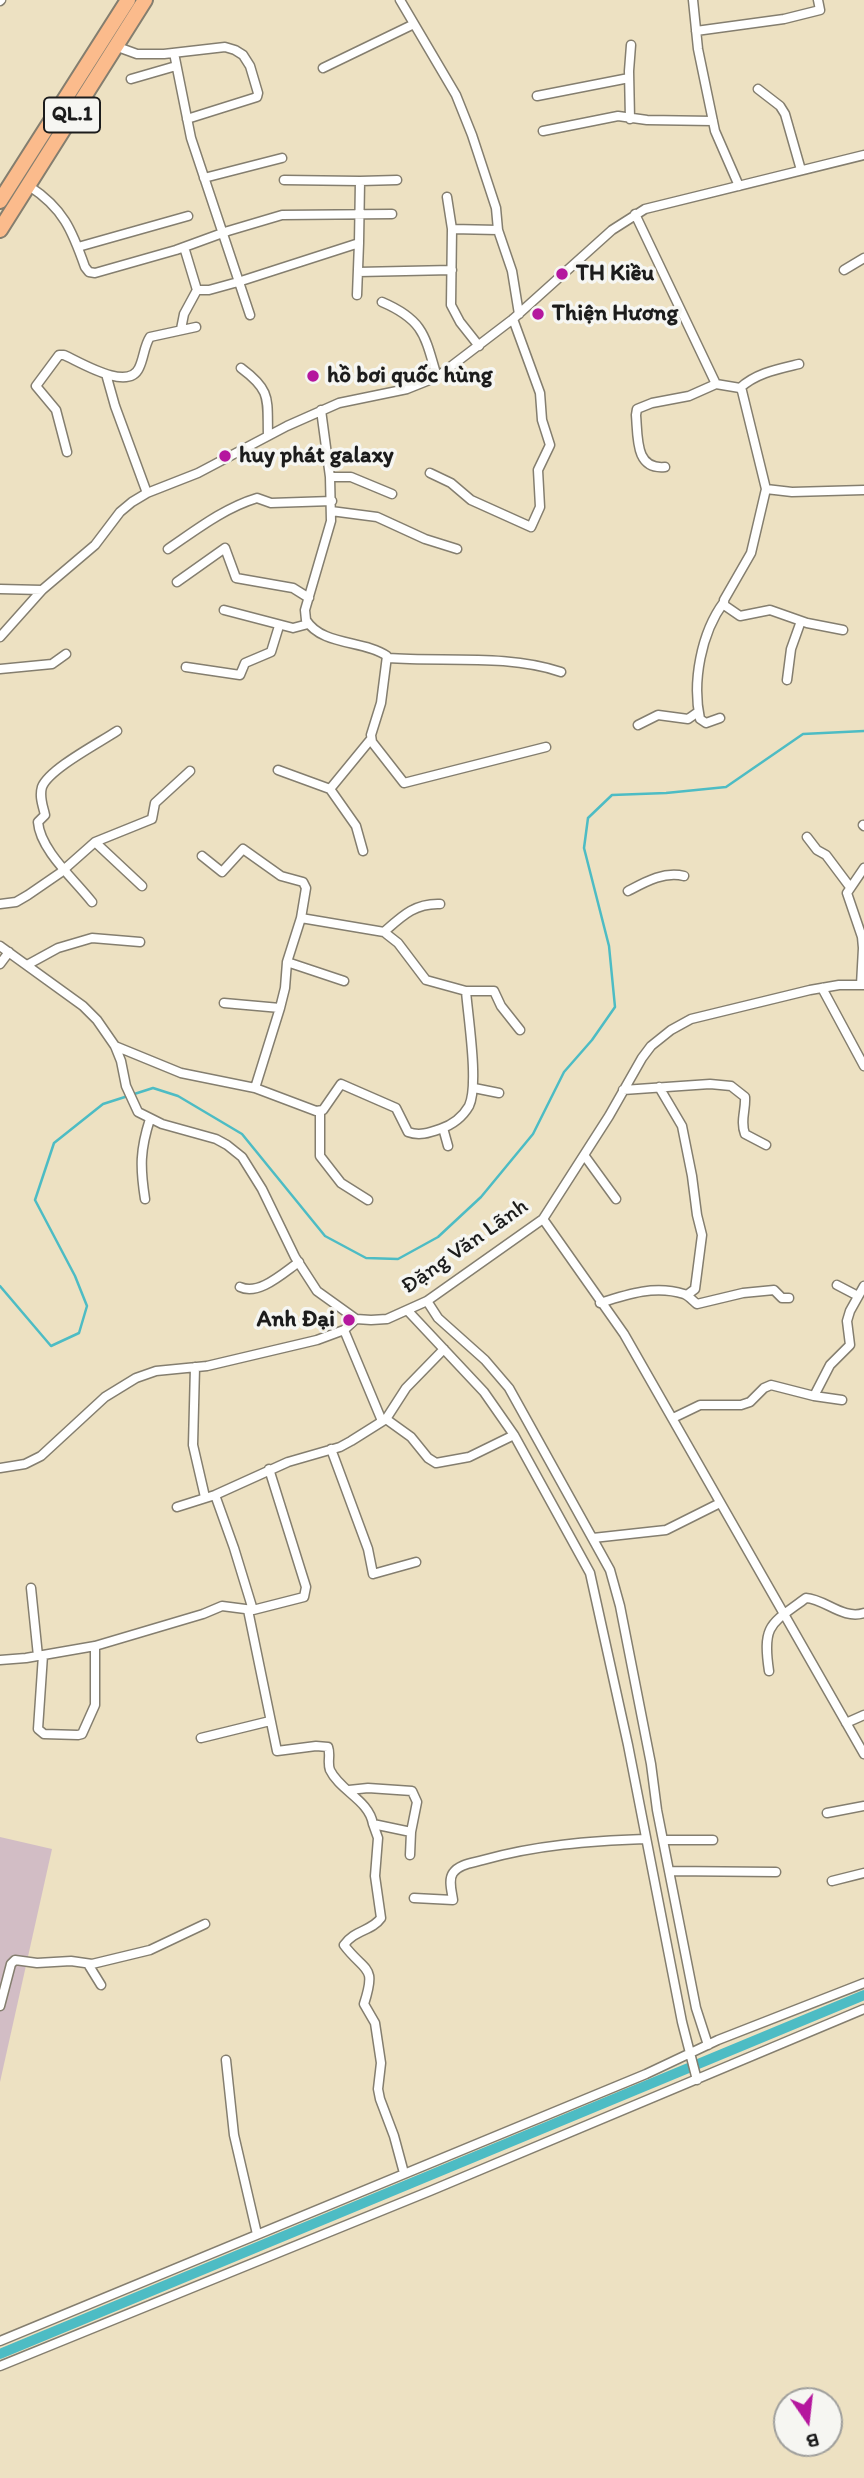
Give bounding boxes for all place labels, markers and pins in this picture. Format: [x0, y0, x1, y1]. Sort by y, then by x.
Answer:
place label: TH Kiều [576, 260, 654, 288]
marker: TH Kiều [554, 266, 570, 282]
place label: Thiện Hương [552, 300, 678, 328]
marker: Thiện Hương [530, 306, 546, 322]
place label: hồ bơi quốc hùng [327, 362, 493, 390]
marker: hồ bơi quốc hùng [305, 368, 321, 384]
place label: huy phát galaxy [239, 442, 394, 470]
marker: huy phát galaxy [217, 448, 233, 464]
place label: Anh Đại [257, 1306, 335, 1334]
marker: Anh Đại [341, 1312, 357, 1328]

